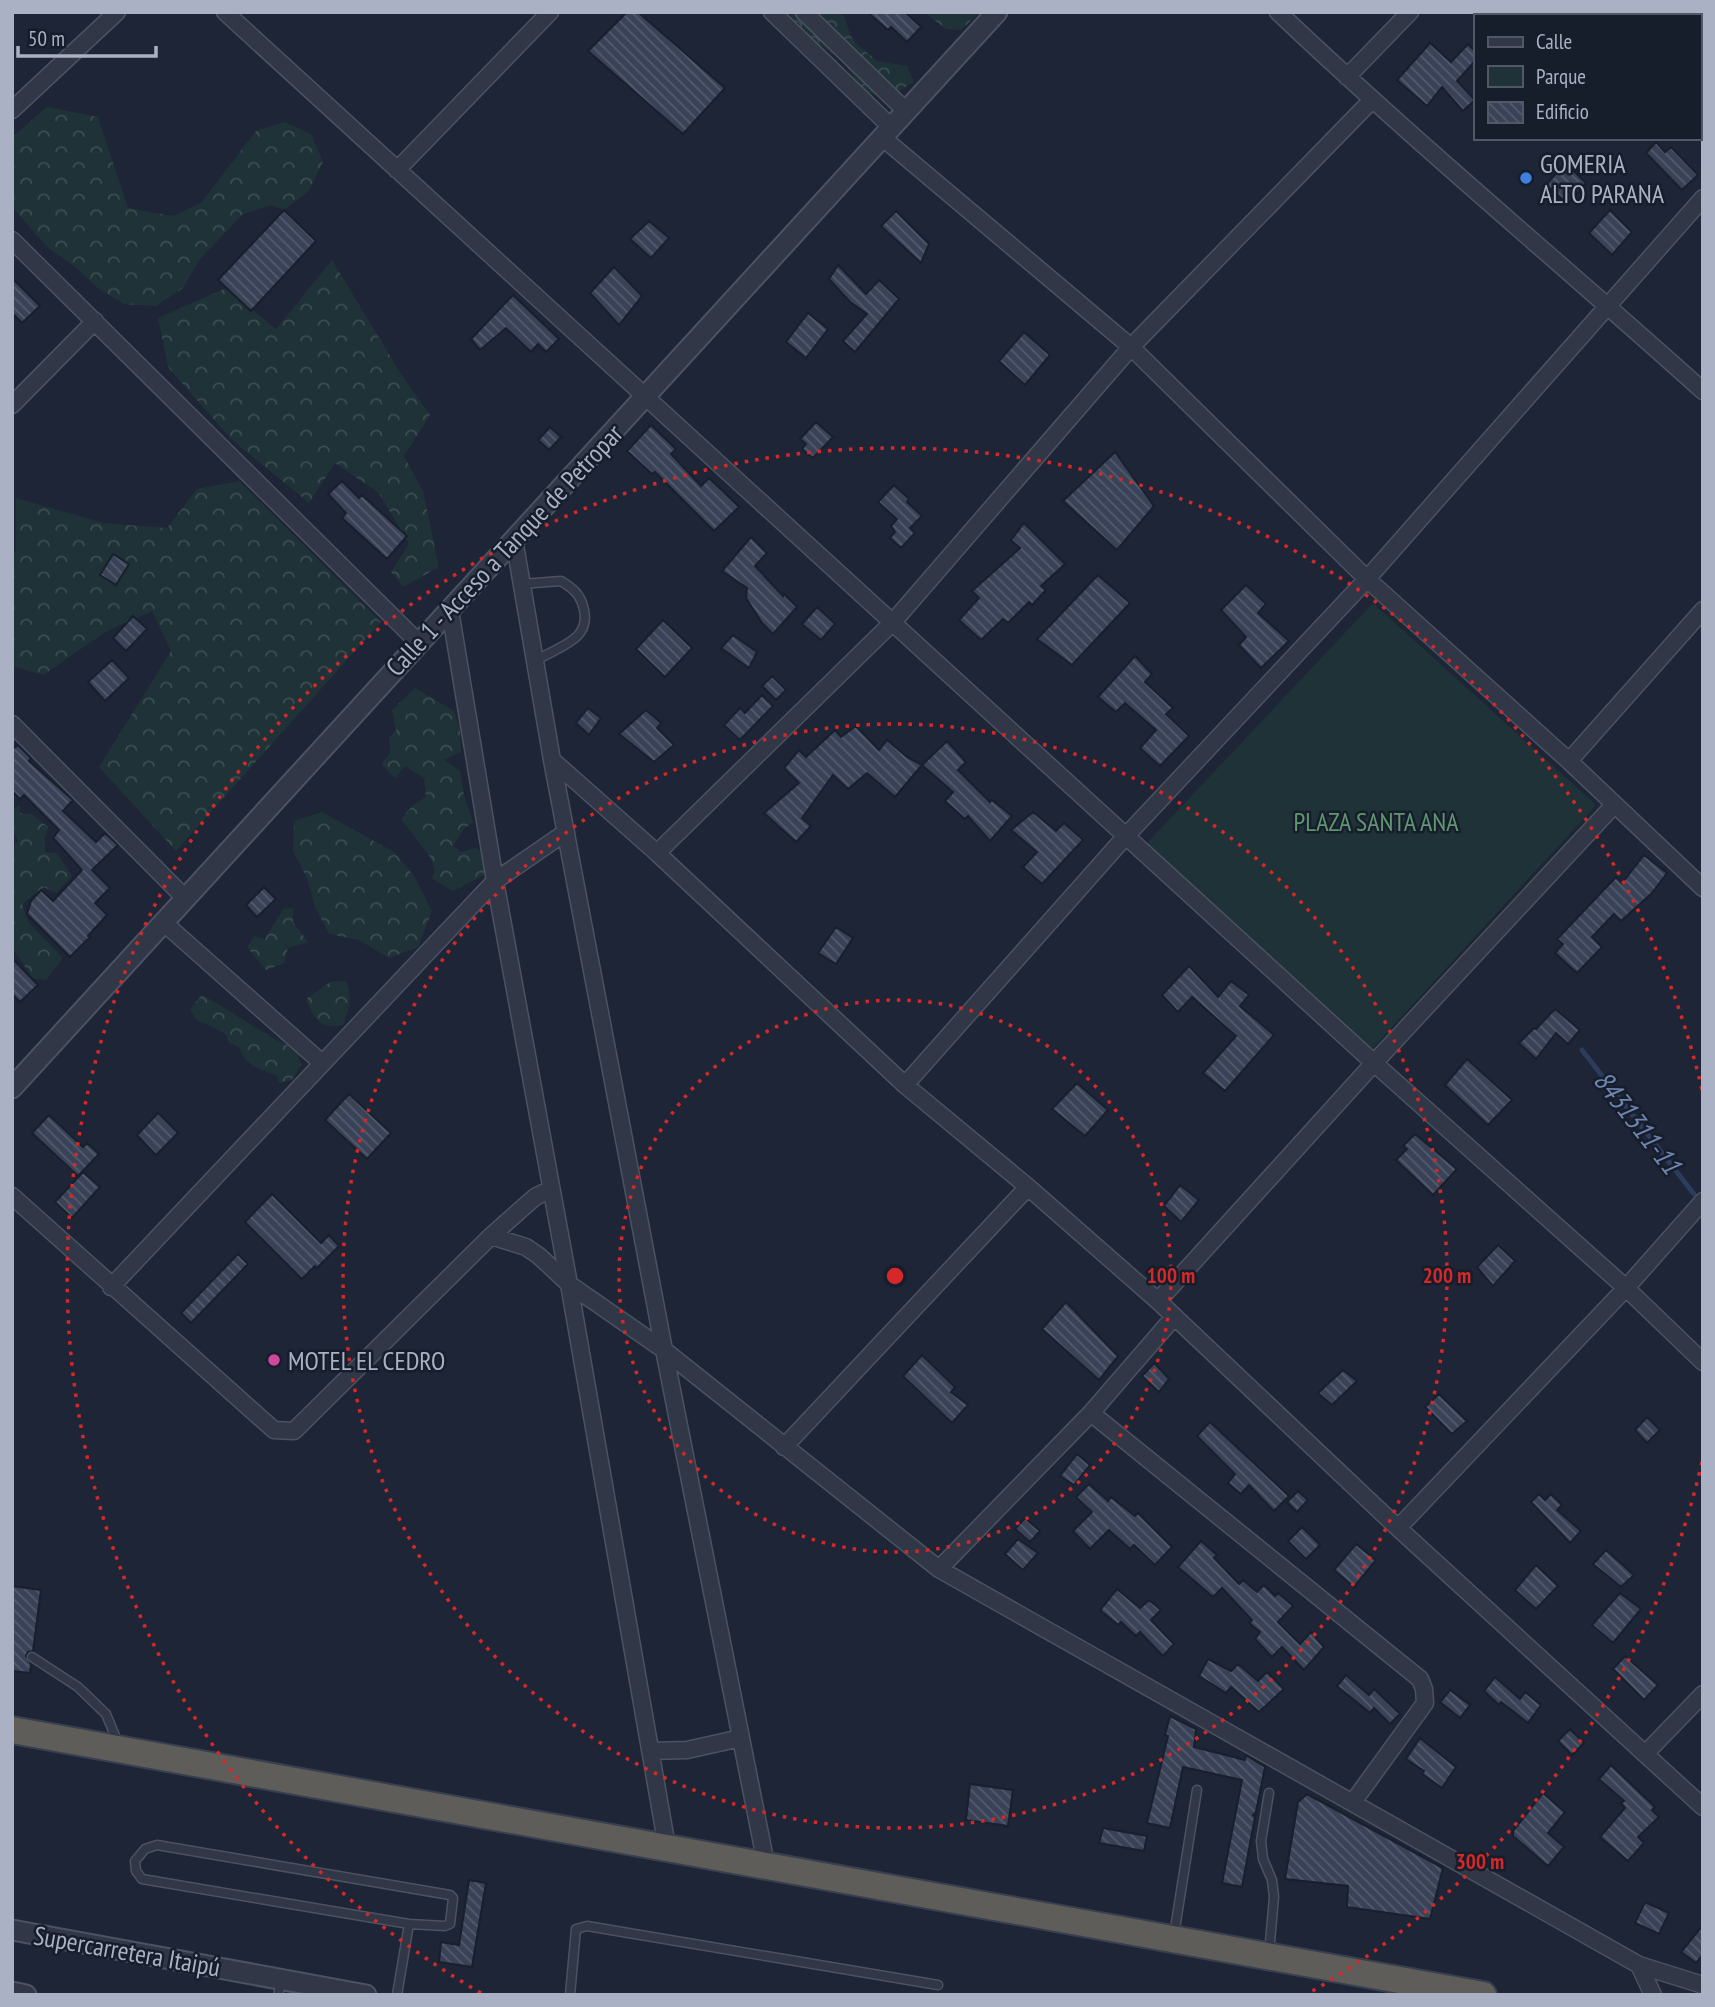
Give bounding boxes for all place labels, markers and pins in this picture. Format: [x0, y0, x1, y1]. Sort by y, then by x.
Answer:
place label: GOMERIA ALTO PARANA [1540, 147, 1665, 210]
marker: GOMERIA ALTO PARANA [1518, 170, 1534, 186]
centre of rings [883, 1264, 907, 1288]
place label: MOTEL EL CEDRO [288, 1344, 445, 1377]
marker: MOTEL EL CEDRO [266, 1352, 282, 1368]

